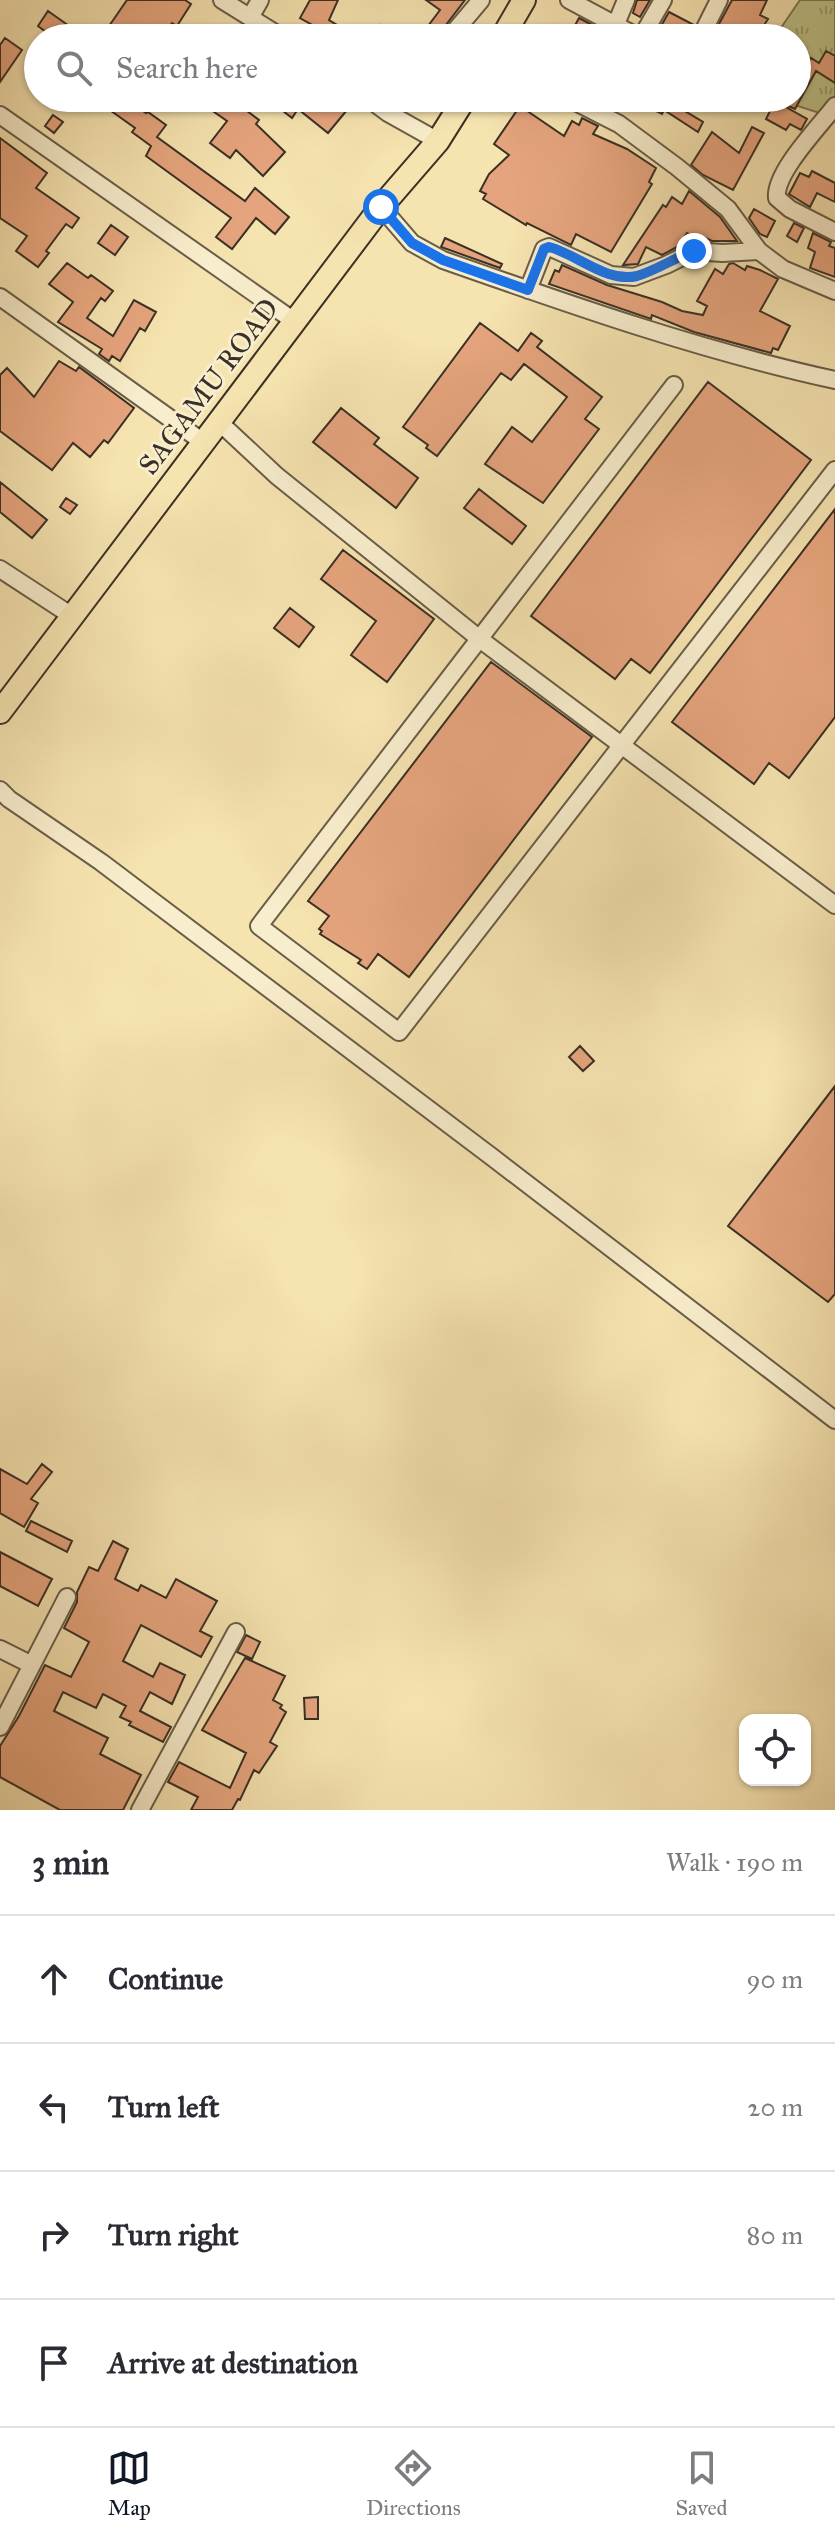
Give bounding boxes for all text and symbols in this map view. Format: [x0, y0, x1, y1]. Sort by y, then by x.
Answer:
search box [24, 24, 811, 112]
icon: search [52, 46, 96, 90]
text: Search here [116, 50, 258, 86]
route start [363, 189, 399, 225]
route end [676, 233, 712, 269]
street label: SAGAMU ROAD [131, 291, 286, 481]
map controls [739, 1714, 811, 1786]
button: locate [739, 1714, 811, 1786]
text: 3 min [32, 1842, 109, 1883]
text: Walk · 190 m [666, 1846, 803, 1878]
icon: ahead [32, 1957, 76, 2001]
text: Continue [108, 1961, 223, 1997]
text: 90 m [746, 1963, 803, 1995]
icon: left [32, 2085, 76, 2129]
text: Turn left [108, 2089, 219, 2125]
text: 20 m [748, 2091, 803, 2123]
icon: right [32, 2213, 76, 2257]
text: Turn right [108, 2217, 239, 2253]
text: 80 m [747, 2219, 803, 2251]
icon: arrive [32, 2341, 76, 2385]
text: Arrive at destination [108, 2345, 358, 2381]
tab: Map [107, 2446, 151, 2521]
tab: Directions [366, 2446, 461, 2521]
tab: Saved [675, 2446, 728, 2521]

